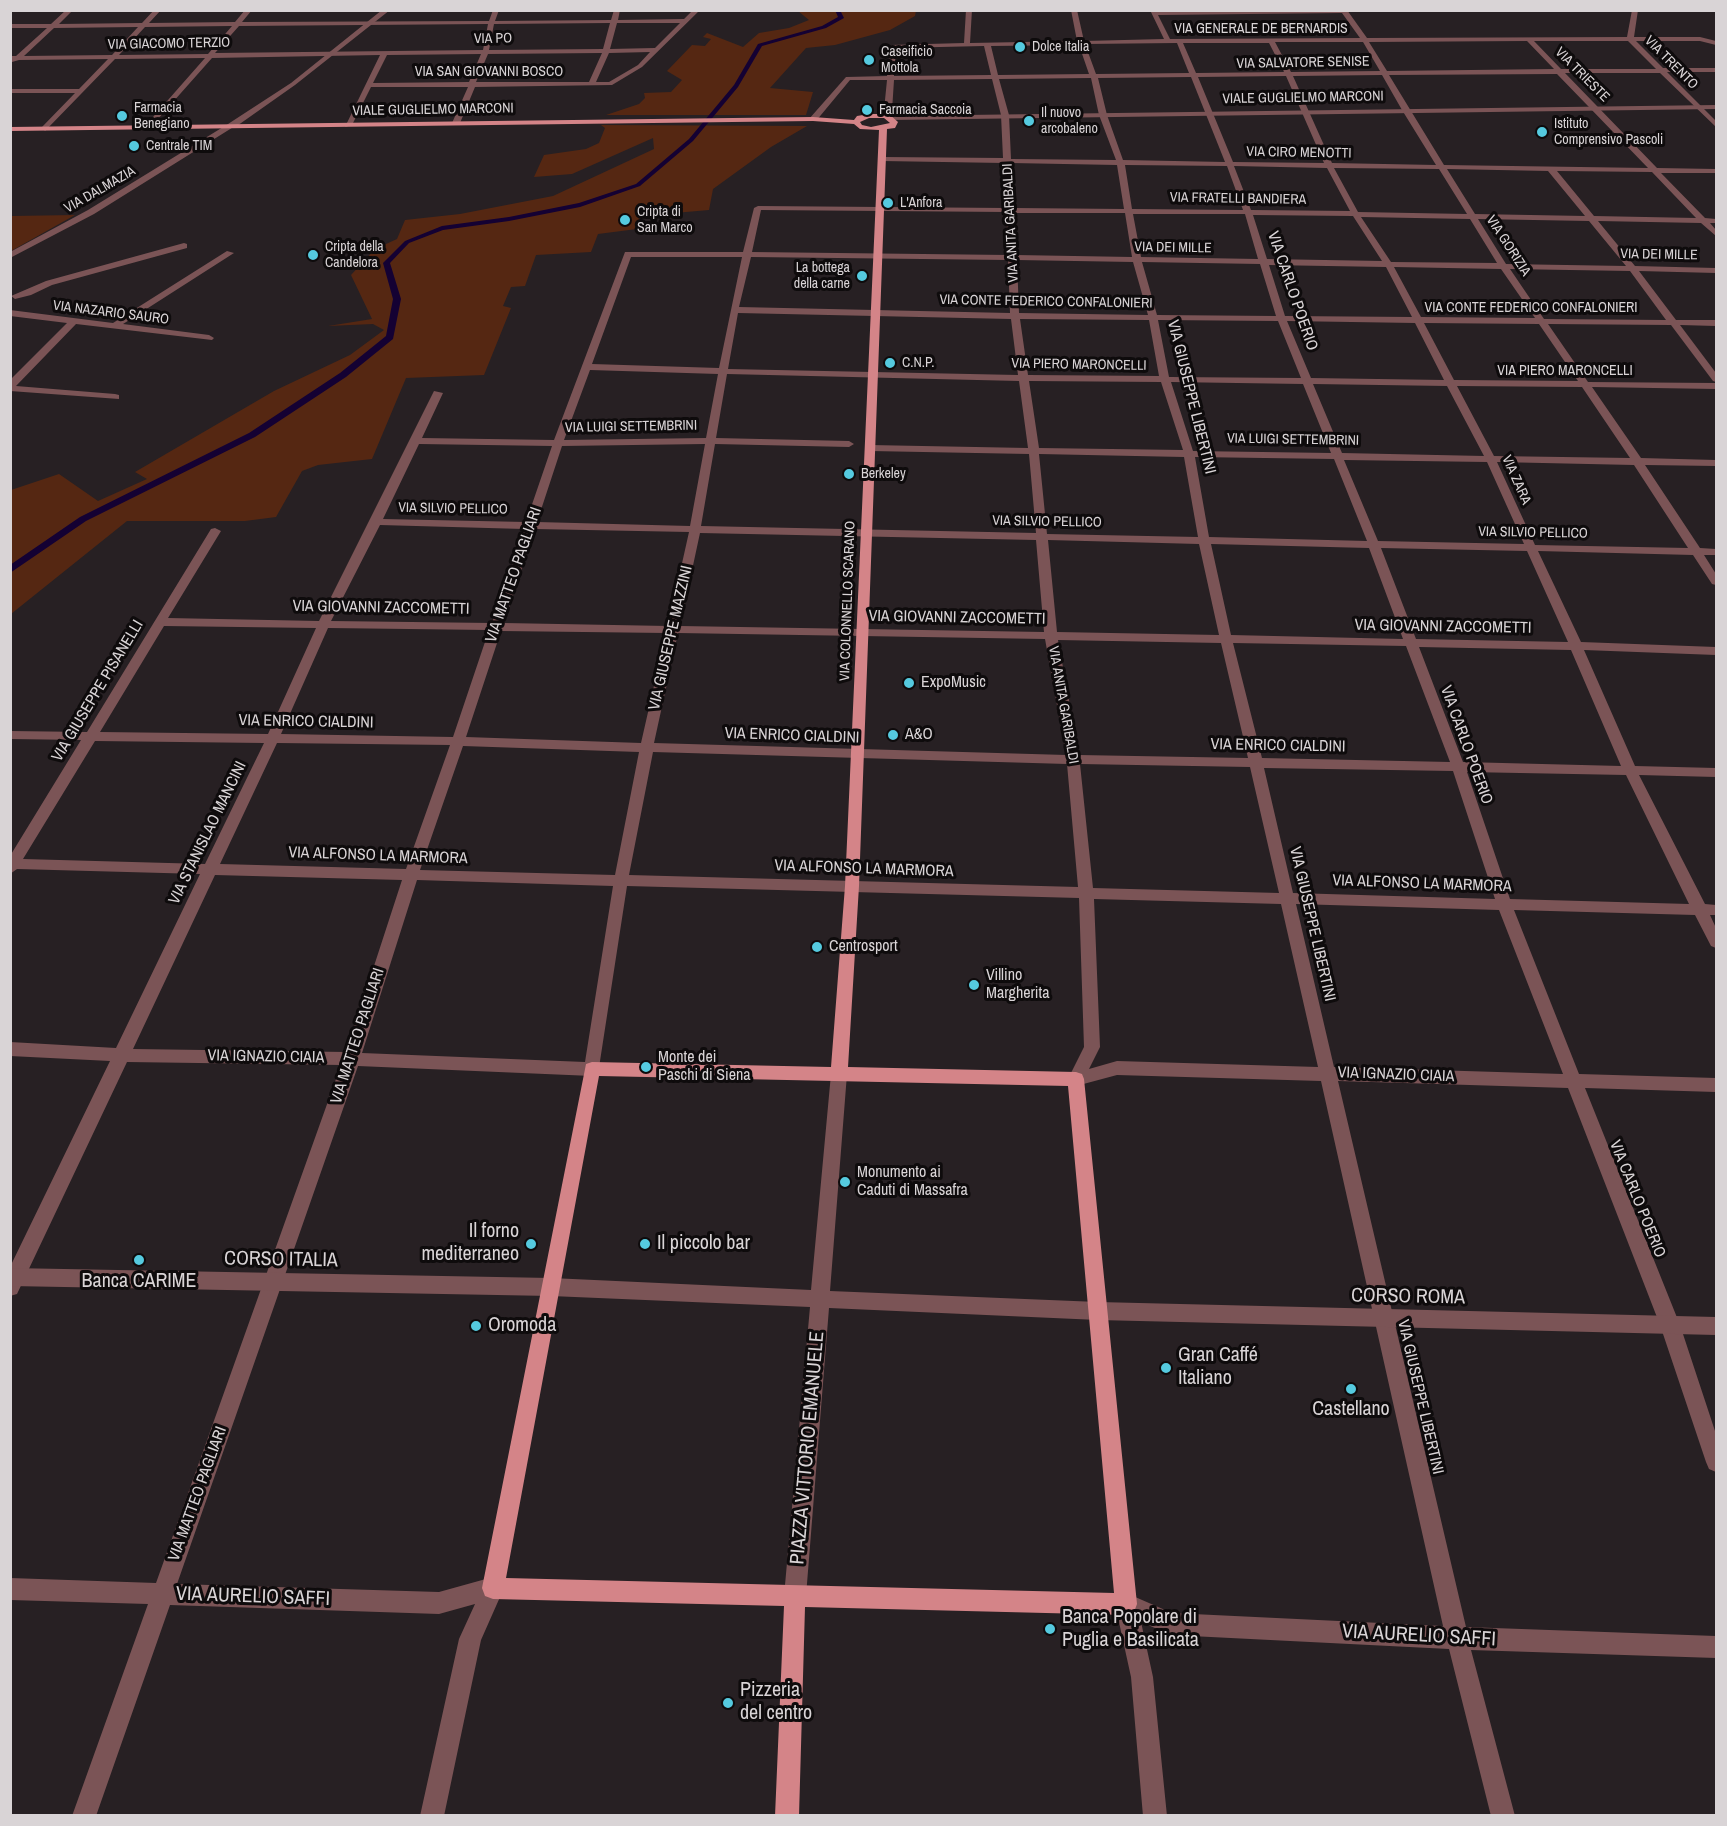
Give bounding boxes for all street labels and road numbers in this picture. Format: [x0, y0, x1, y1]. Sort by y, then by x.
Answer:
street label: VIA GENERALE DE BERNARDIS [1174, 21, 1348, 37]
street label: VIA PO [474, 30, 512, 48]
street label: VIA TRENTO [1641, 33, 1701, 93]
street label: VIA GIACOMO TERZIO [108, 35, 230, 53]
street label: VIA TRIESTE [1551, 44, 1613, 106]
street label: VIA SALVATORE SENISE [1236, 53, 1370, 73]
street label: VIA SAN GIOVANNI BOSCO [415, 64, 563, 80]
street label: VIALE GUGLIELMO MARCONI [1222, 88, 1384, 108]
street label: VIALE GUGLIELMO MARCONI [352, 100, 514, 120]
street label: VIA CIRO MENOTTI [1246, 144, 1352, 162]
street label: VIA DALMAZIA [62, 163, 138, 217]
street label: VIA ANITA GARIBALDI [999, 163, 1023, 283]
street label: VIA FRATELLI BANDIERA [1170, 189, 1306, 209]
street label: VIA GORIZIA [1482, 213, 1534, 279]
street label: VIA CARLO POERIO [1263, 229, 1321, 353]
street label: VIA DEI MILLE [1134, 239, 1212, 257]
street label: VIA DEI MILLE [1620, 246, 1698, 264]
street label: VIA CONTE FEDERICO CONFALONIERI [939, 292, 1153, 312]
street label: VIA NAZARIO SAURO [52, 298, 170, 328]
street label: VIA CONTE FEDERICO CONFALONIERI [1424, 300, 1638, 316]
street label: VIA GIUSEPPE LIBERTINI [1163, 318, 1219, 476]
street label: VIA PIERO MARONCELLI [1011, 355, 1147, 375]
street label: VIA PIERO MARONCELLI [1497, 363, 1633, 379]
street label: VIA LUIGI SETTEMBRINI [565, 417, 697, 437]
street label: VIA LUIGI SETTEMBRINI [1227, 430, 1359, 450]
street label: VIA ZARA [1498, 453, 1534, 507]
street label: VIA SILVIO PELLICO [398, 500, 508, 518]
street label: VIA MATTEO PAGLIARI [482, 505, 546, 645]
street label: VIA SILVIO PELLICO [992, 513, 1102, 531]
street label: VIA COLONNELLO SCARANO [837, 521, 859, 681]
street label: VIA SILVIO PELLICO [1478, 524, 1588, 542]
street label: VIA GIUSEPPE MAZZINI [645, 564, 697, 712]
street label: VIA GIOVANNI ZACCOMETTI [292, 597, 470, 619]
street label: VIA GIOVANNI ZACCOMETTI [868, 607, 1046, 629]
street label: VIA GIOVANNI ZACCOMETTI [1354, 616, 1532, 638]
street label: VIA GIUSEPPE PISANELLI [48, 617, 148, 765]
street label: VIA ANITA GARIBALDI [1044, 645, 1082, 765]
street label: VIA CARLO POERIO [1436, 683, 1496, 807]
street label: VIA ENRICO CIALDINI [238, 711, 374, 733]
street label: VIA ENRICO CIALDINI [724, 724, 860, 748]
street label: VIA ENRICO CIALDINI [1210, 735, 1346, 757]
street label: VIA STANISLAO MANCINI [165, 758, 251, 908]
street label: VIA ALFONSO LA MARMORA [288, 843, 468, 869]
street label: VIA GIUSEPPE LIBERTINI [1285, 845, 1339, 1003]
street label: VIA ALFONSO LA MARMORA [774, 856, 954, 882]
street label: VIA ALFONSO LA MARMORA [1332, 871, 1512, 897]
street label: VIA MATTEO PAGLIARI [327, 966, 389, 1106]
street label: VIA IGNAZIO CIAIA [208, 1046, 324, 1068]
street label: VIA IGNAZIO CIAIA [1337, 1063, 1455, 1087]
street label: VIA CARLO POERIO [1605, 1138, 1669, 1260]
street label: CORSO ITALIA [224, 1247, 338, 1273]
street label: CORSO ROMA [1351, 1284, 1465, 1310]
street label: VIA GIUSEPPE LIBERTINI [1393, 1318, 1447, 1476]
street label: PIAZZA VITTORIO EMANUELE [786, 1330, 830, 1566]
street label: VIA MATTEO PAGLIARI [165, 1424, 231, 1564]
street label: VIA AURELIO SAFFI [176, 1582, 330, 1612]
street label: VIA AURELIO SAFFI [1341, 1620, 1497, 1652]

